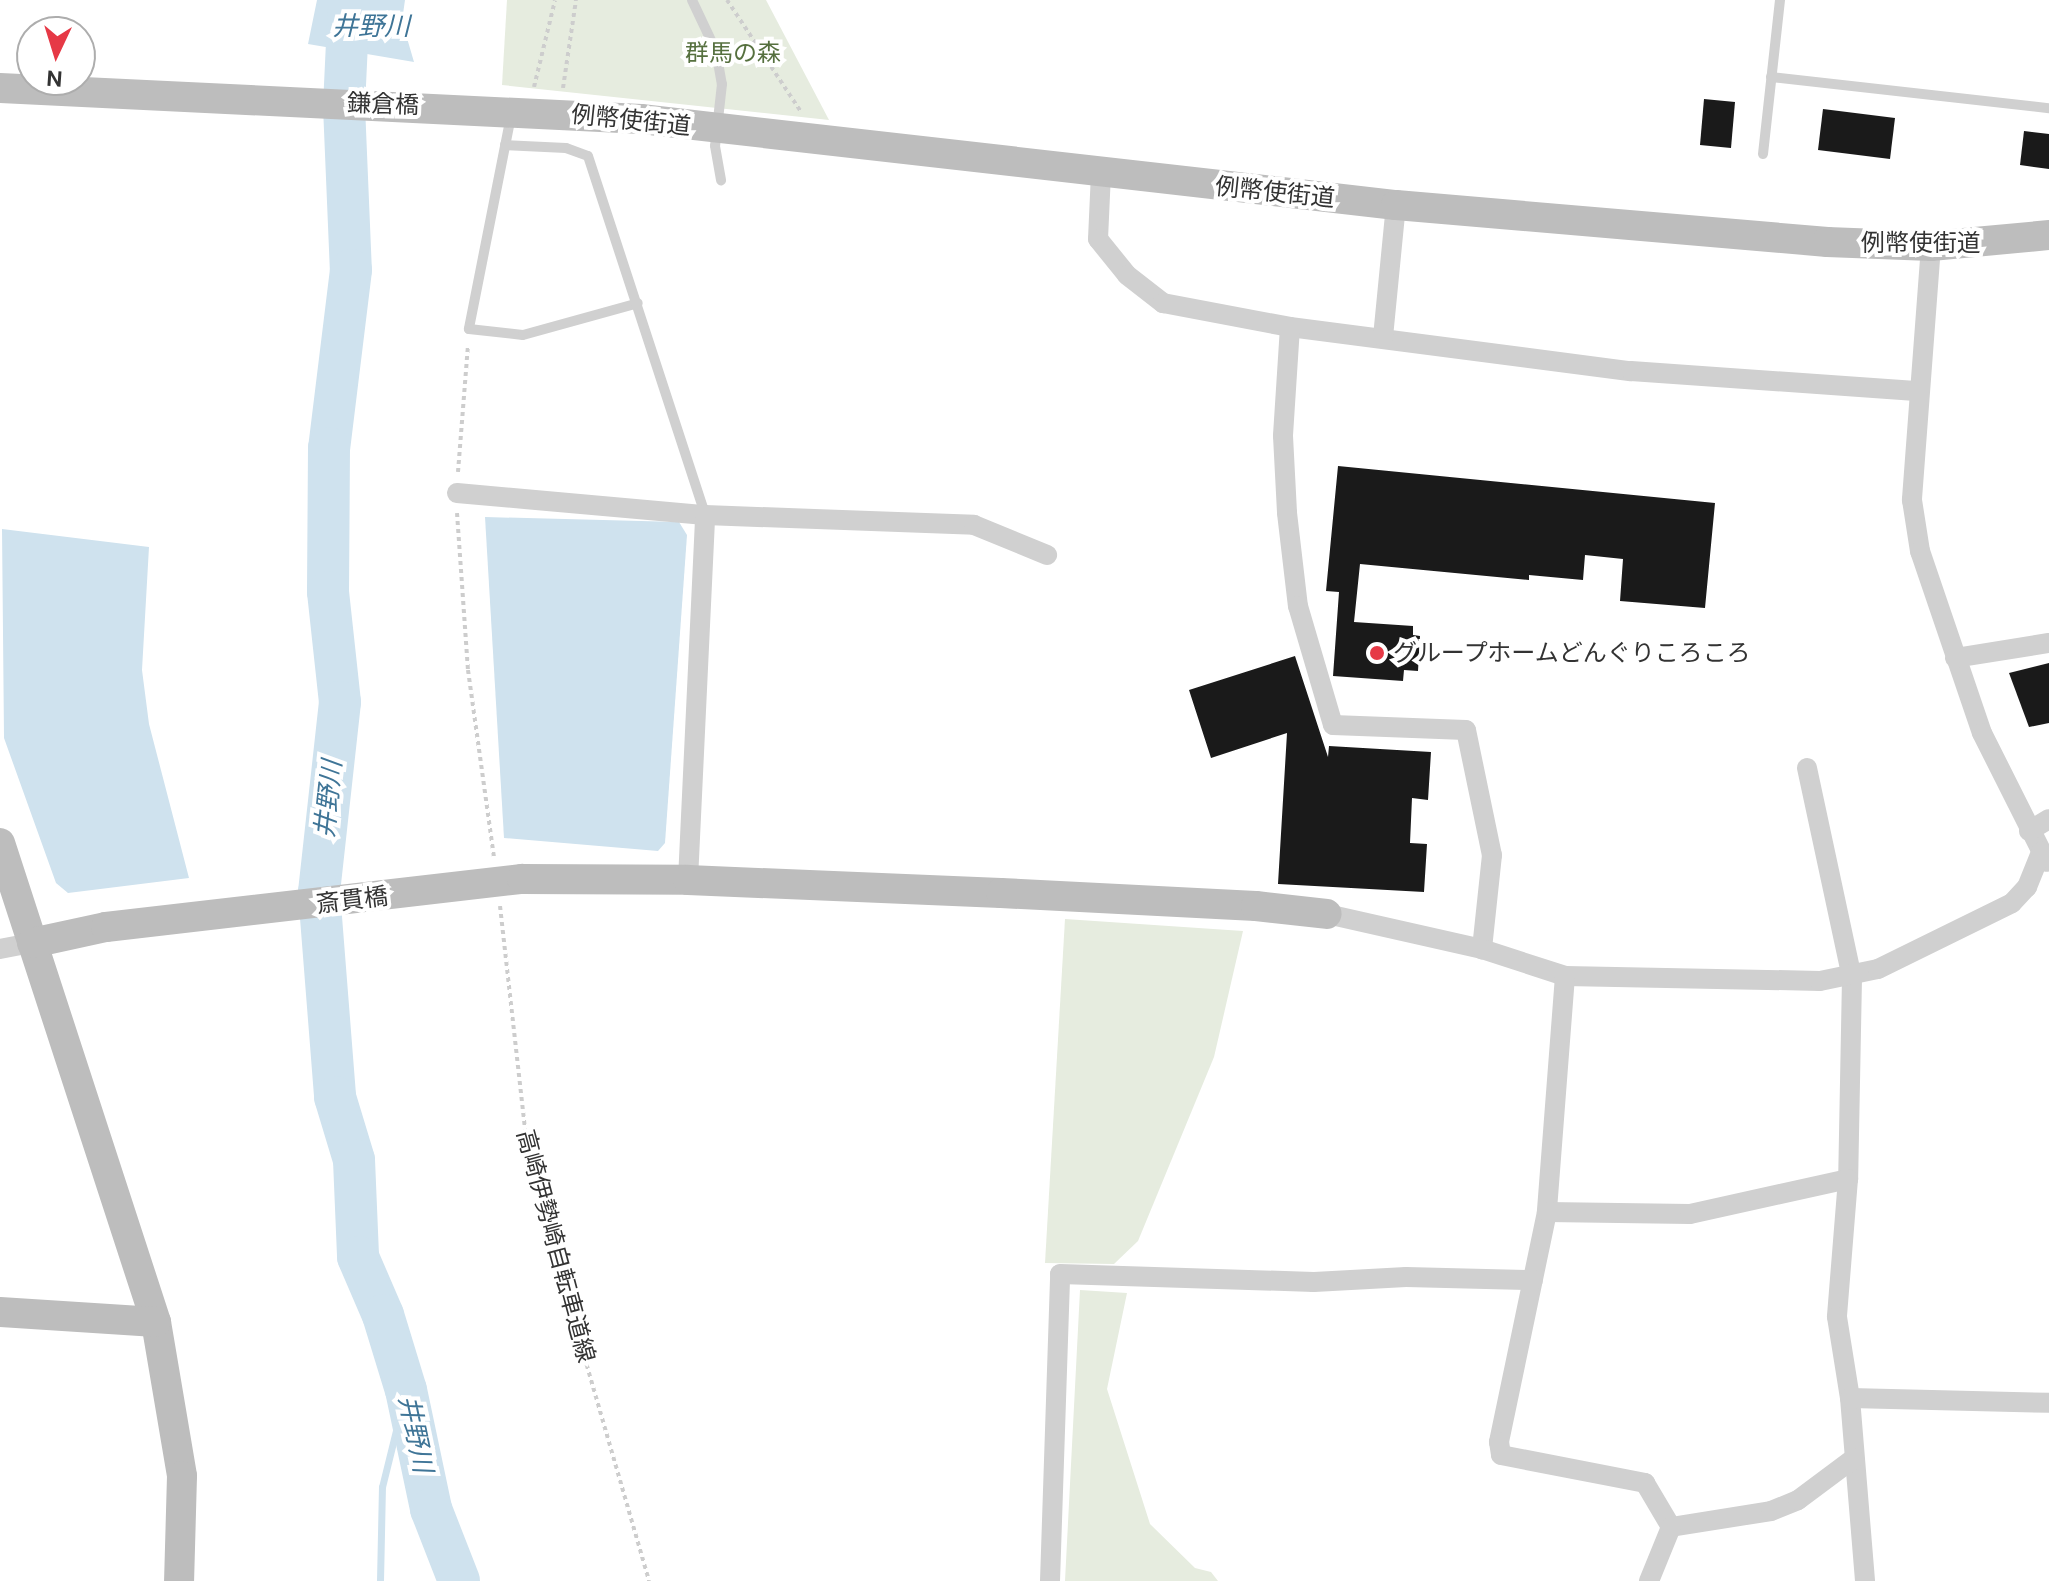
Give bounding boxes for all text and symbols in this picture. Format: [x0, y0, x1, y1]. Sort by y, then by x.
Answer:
water label: 井野川 [332, 11, 410, 43]
north arrow [16, 16, 96, 96]
park label: 群馬の森 [685, 39, 781, 67]
text: N [45, 63, 63, 93]
street label: 鎌倉橋 [347, 88, 419, 120]
street label: 例幣使街道 [570, 99, 692, 141]
street label: 例幣使街道 [1214, 171, 1336, 213]
street label: 例幣使街道 [1861, 229, 1981, 257]
place label: グループホームどんぐりころころ [1393, 639, 1753, 667]
marker: グループホームどんぐりころころ [1368, 644, 1386, 662]
water label: 井野川 [309, 759, 349, 839]
street label: 斎貫橋 [315, 881, 389, 919]
street label: 高崎伊勢崎自転車道線 [511, 1126, 601, 1366]
water label: 井野川 [392, 1393, 438, 1475]

